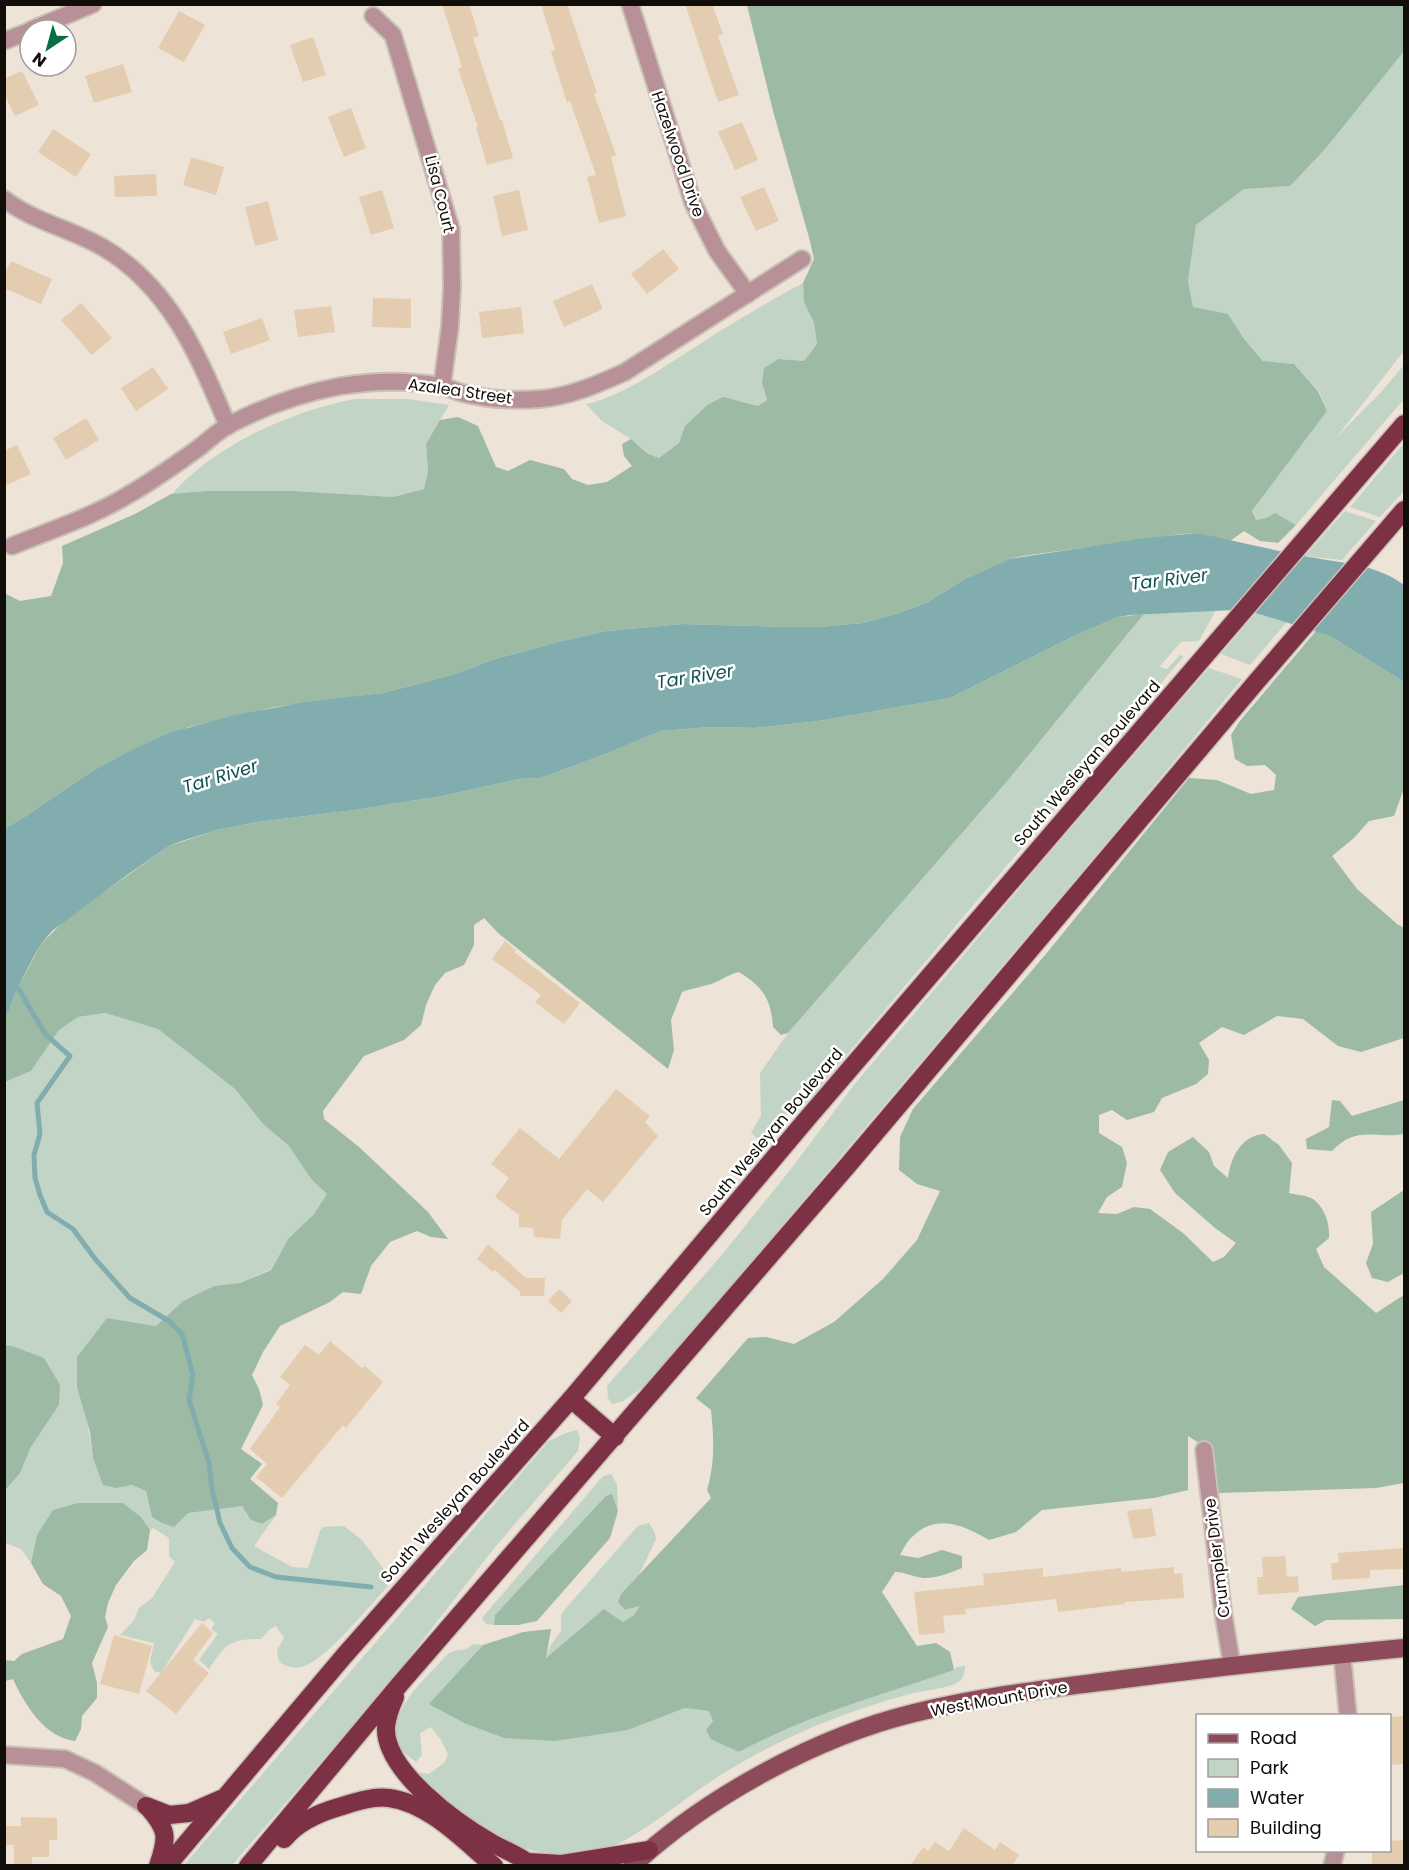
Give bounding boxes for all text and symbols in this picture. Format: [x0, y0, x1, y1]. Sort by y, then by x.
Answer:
north arrow [18, 18, 78, 78]
text: N [28, 47, 51, 73]
street label: Hazelwood Drive [646, 88, 710, 220]
street label: Lisa Court [419, 153, 461, 235]
street label: Azalea Street [407, 372, 514, 410]
water label: Tar River [1129, 562, 1210, 596]
water label: Tar River [655, 657, 736, 694]
street label: South Wesleyan Boulevard [1008, 675, 1166, 851]
water label: Tar River [179, 752, 262, 799]
street label: South Wesleyan Boulevard [694, 1043, 848, 1221]
street label: South Wesleyan Boulevard [375, 1414, 535, 1588]
street label: Crumpler Drive [1198, 1497, 1236, 1619]
street label: West Mount Drive [929, 1676, 1069, 1722]
legend [1196, 1714, 1391, 1852]
text: Road [1250, 1725, 1297, 1750]
text: Park [1250, 1755, 1289, 1780]
text: Water [1250, 1785, 1304, 1810]
text: Building [1250, 1815, 1322, 1840]

